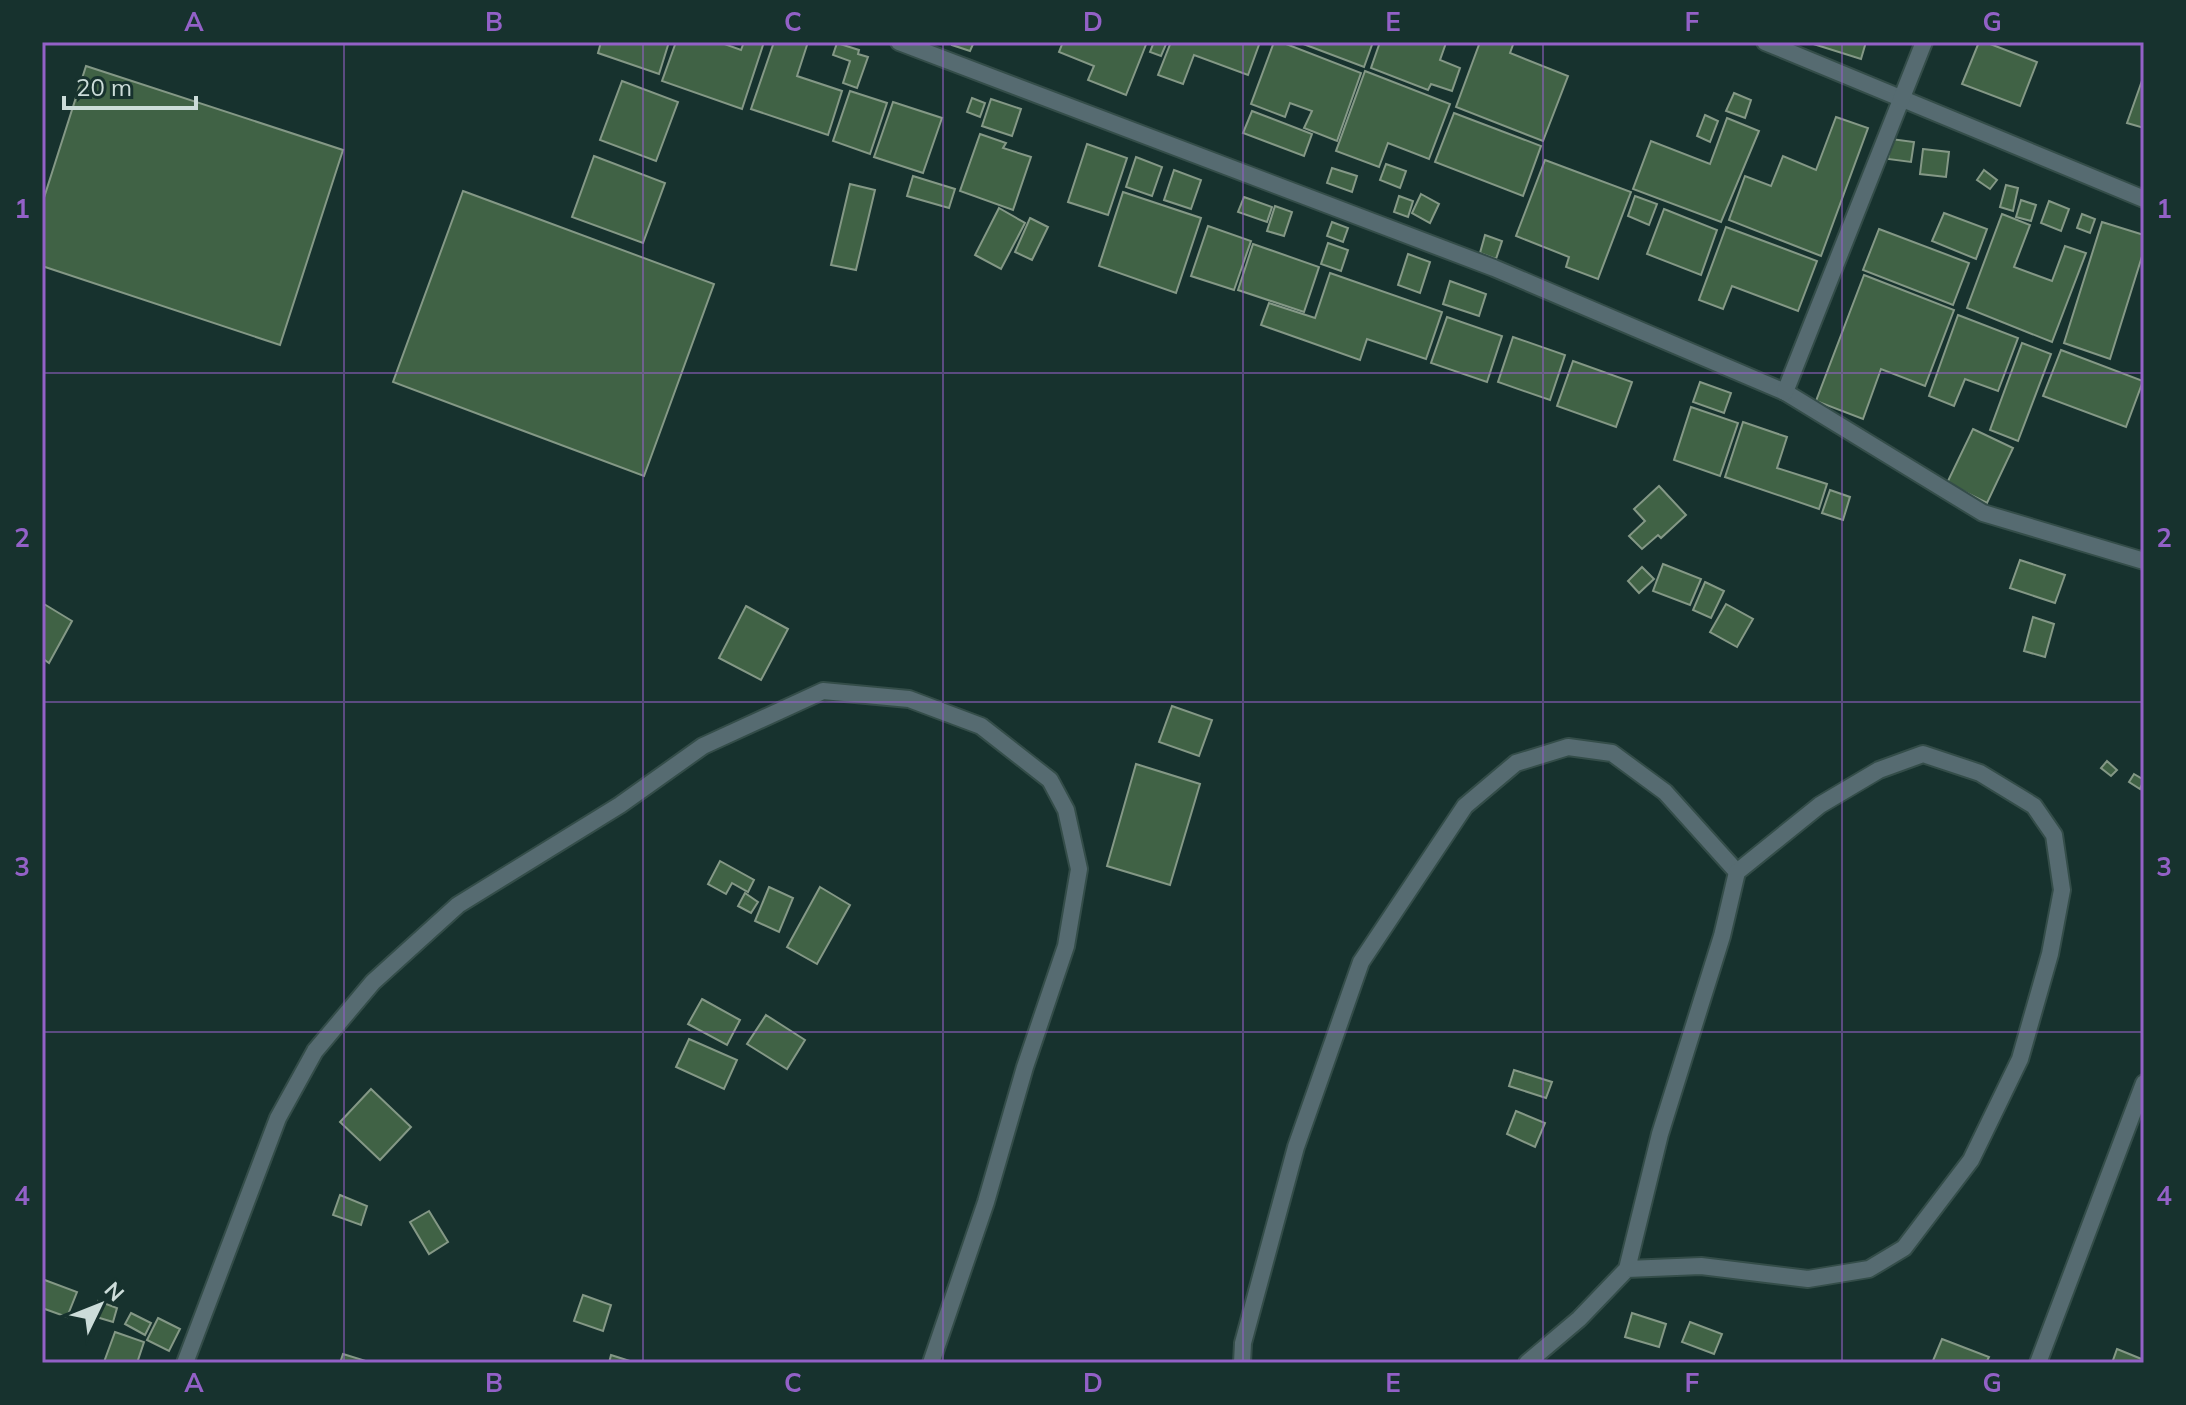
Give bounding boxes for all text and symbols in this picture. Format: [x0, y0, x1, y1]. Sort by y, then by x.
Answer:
text: A [184, 5, 204, 38]
text: B [485, 5, 503, 38]
text: C [784, 5, 802, 38]
text: D [1083, 5, 1103, 38]
text: E [1385, 5, 1401, 38]
text: F [1685, 5, 1700, 38]
text: G [1982, 5, 2002, 38]
scale bar [64, 60, 196, 110]
text: 20 m [76, 72, 132, 102]
text: 1 [14, 192, 30, 225]
text: 1 [2156, 192, 2172, 225]
text: 2 [14, 521, 30, 554]
text: 2 [2156, 521, 2172, 554]
text: 3 [14, 850, 30, 883]
text: 3 [2156, 850, 2172, 883]
text: 4 [14, 1179, 30, 1212]
text: 4 [2156, 1179, 2172, 1212]
north arrow [60, 1265, 140, 1345]
text: N [99, 1276, 131, 1307]
text: A [184, 1366, 204, 1399]
text: B [485, 1366, 503, 1399]
text: C [784, 1366, 802, 1399]
text: D [1083, 1366, 1103, 1399]
text: E [1385, 1366, 1401, 1399]
text: F [1685, 1366, 1700, 1399]
text: G [1982, 1366, 2002, 1399]

